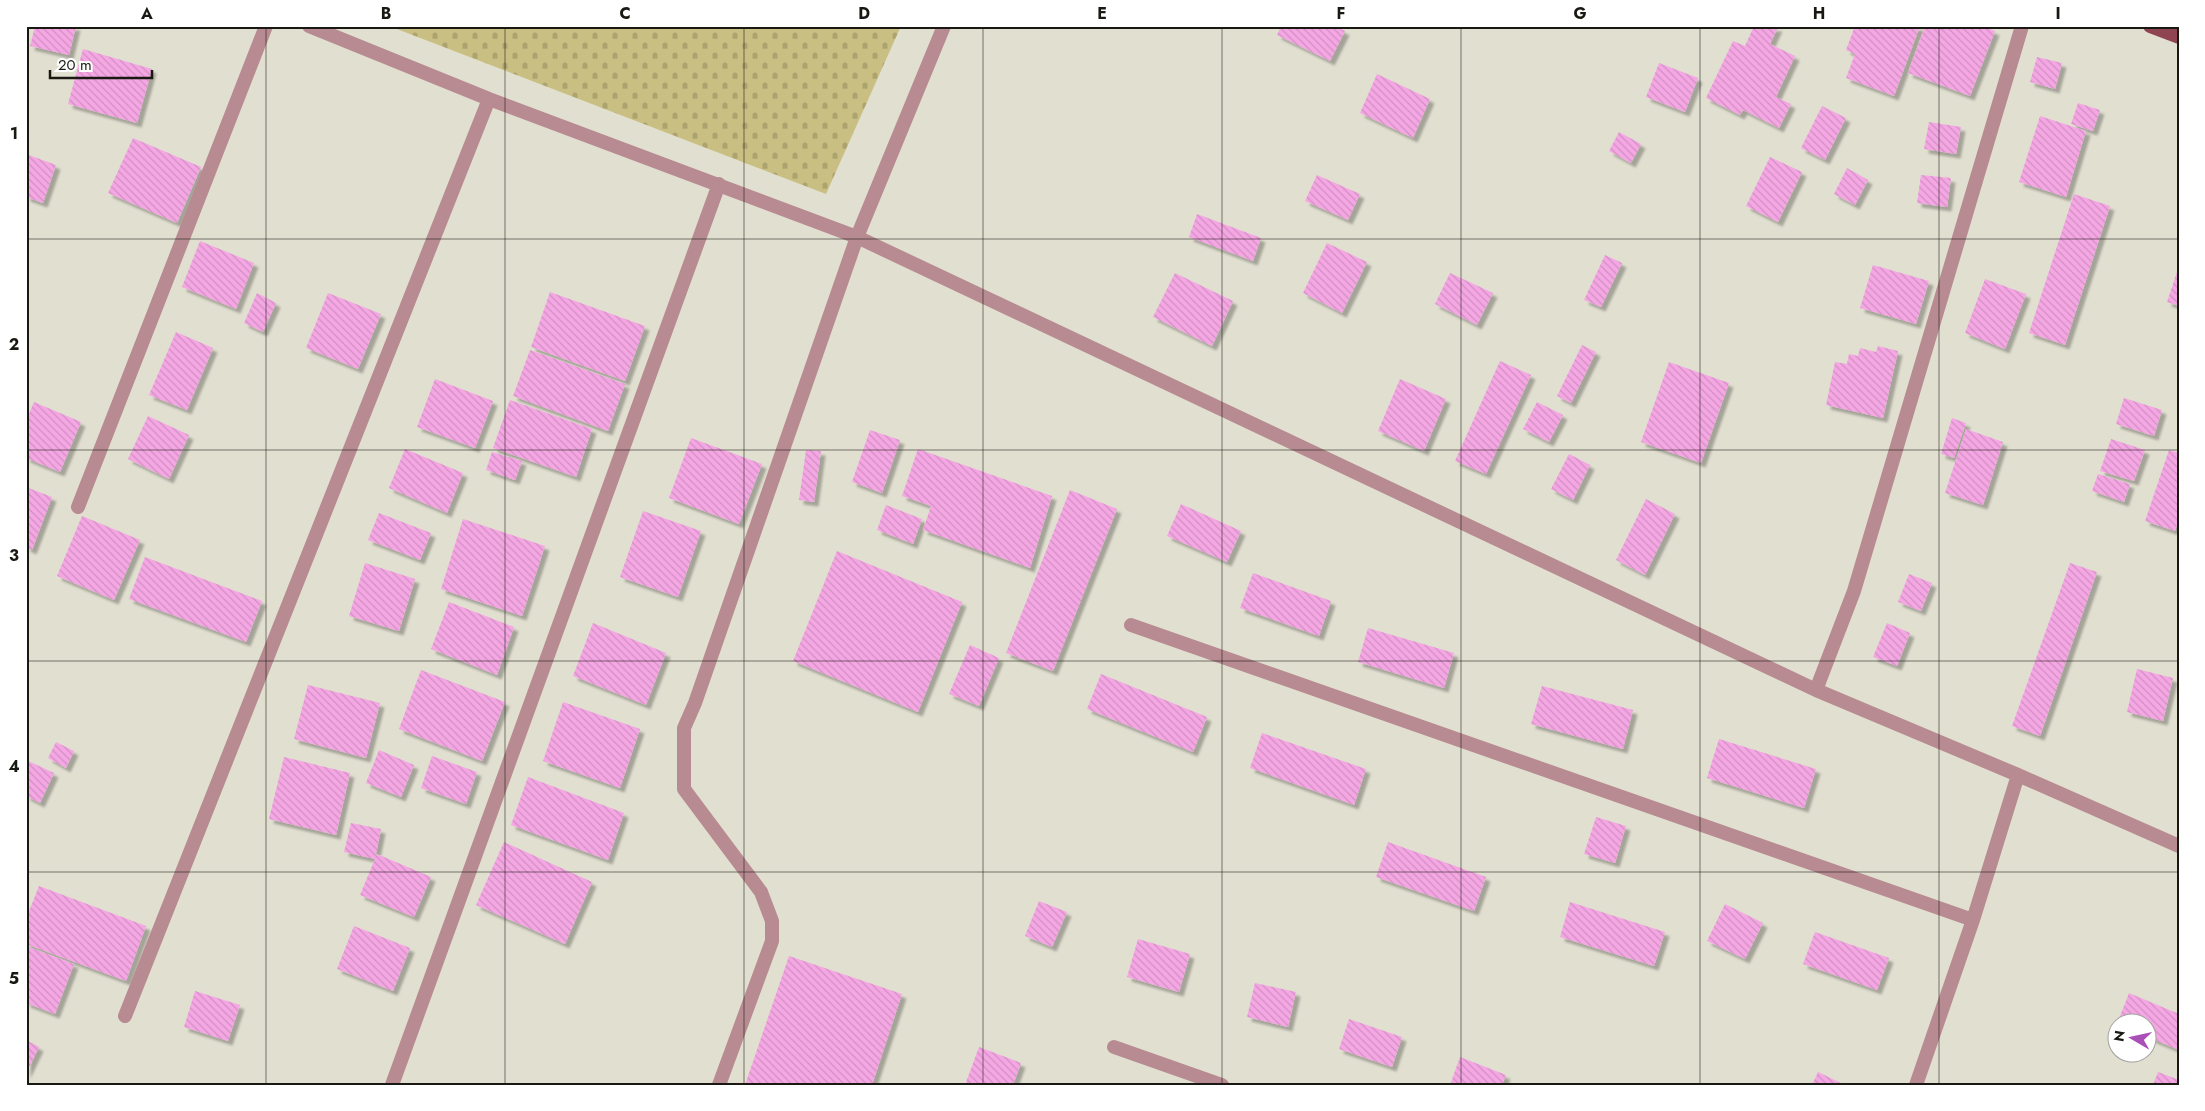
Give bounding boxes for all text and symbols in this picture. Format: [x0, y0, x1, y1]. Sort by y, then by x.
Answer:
text: A [140, 2, 153, 25]
text: B [381, 2, 391, 25]
text: C [619, 2, 631, 25]
text: D [858, 2, 870, 25]
text: E [1097, 2, 1107, 25]
text: F [1337, 2, 1345, 25]
text: G [1573, 2, 1587, 25]
text: H [1813, 2, 1825, 25]
text: I [2055, 2, 2061, 25]
scale bar [50, 48, 152, 80]
text: 20 m [58, 54, 92, 76]
text: 1 [10, 122, 18, 145]
text: 2 [9, 333, 19, 356]
text: 3 [9, 544, 19, 567]
text: 4 [8, 755, 20, 778]
text: 5 [9, 967, 19, 990]
north arrow [2108, 1014, 2158, 1064]
text: N [2108, 1029, 2130, 1043]

